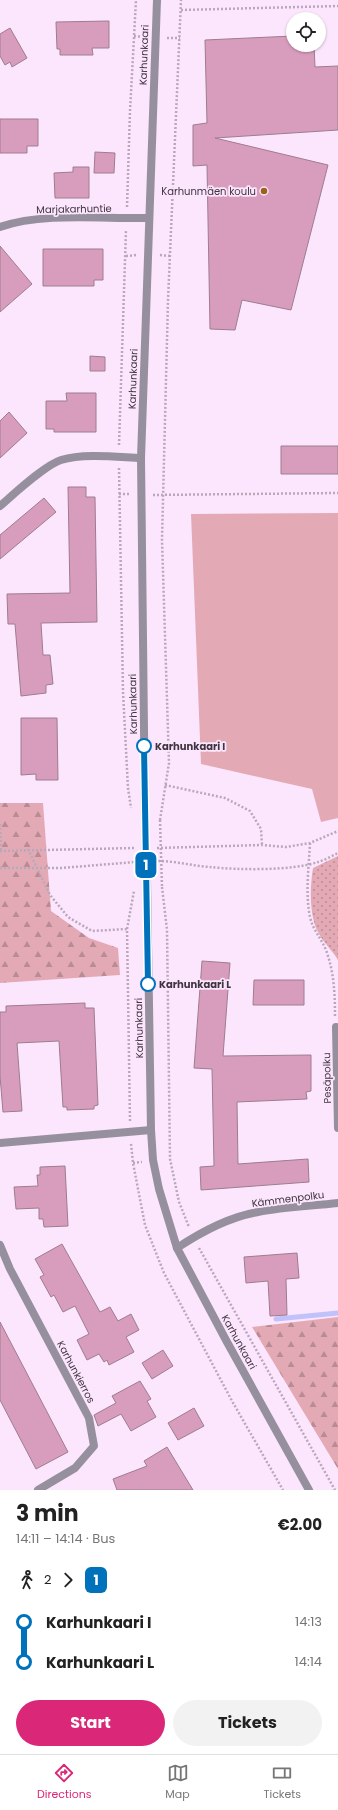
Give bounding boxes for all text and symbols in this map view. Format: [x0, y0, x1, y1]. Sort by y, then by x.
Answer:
map controls [286, 12, 326, 52]
button: locate [286, 12, 326, 52]
street label: Karhunkaari [135, 24, 153, 86]
place label: Karhunmäen koulu [161, 184, 256, 199]
marker: Karhunmäen koulu [259, 186, 269, 196]
street label: Marjakarhuntie [36, 201, 112, 217]
street label: Karhunkaari [124, 348, 142, 410]
street label: Karhunkaari [125, 674, 141, 734]
marker: Karhunkaari I [136, 738, 152, 754]
place label: Karhunkaari I [155, 739, 225, 754]
line badge: 1 [133, 852, 159, 878]
text: 1 [143, 855, 149, 875]
marker: Karhunkaari L [140, 976, 156, 992]
place label: Karhunkaari L [159, 977, 231, 992]
street label: Karhunkaari [131, 998, 147, 1058]
street label: Pesäpolku [319, 1052, 335, 1104]
street label: Kämmenpolku [251, 1187, 325, 1211]
street label: Karhunkaari [218, 1312, 260, 1372]
street label: Karhunkierros [53, 1338, 99, 1406]
text: 3 min [16, 1498, 79, 1529]
text: €2.00 [278, 1514, 322, 1535]
text: 14:11 – 14:14 · Bus [16, 1529, 115, 1548]
icon: walk [16, 1569, 38, 1591]
icon: forward [57, 1569, 79, 1591]
text: 2 [44, 1570, 51, 1589]
text: 1 [93, 1570, 99, 1590]
text: Karhunkaari I [46, 1612, 151, 1633]
text: 14:13 [295, 1612, 322, 1631]
text: Karhunkaari L [46, 1652, 154, 1673]
text: 14:14 [295, 1652, 322, 1671]
button: Start [16, 1700, 165, 1746]
button: Tickets [173, 1700, 322, 1746]
tab: Directions [37, 1762, 92, 1803]
tab: Map [165, 1762, 190, 1803]
tab: Tickets [264, 1762, 301, 1803]

